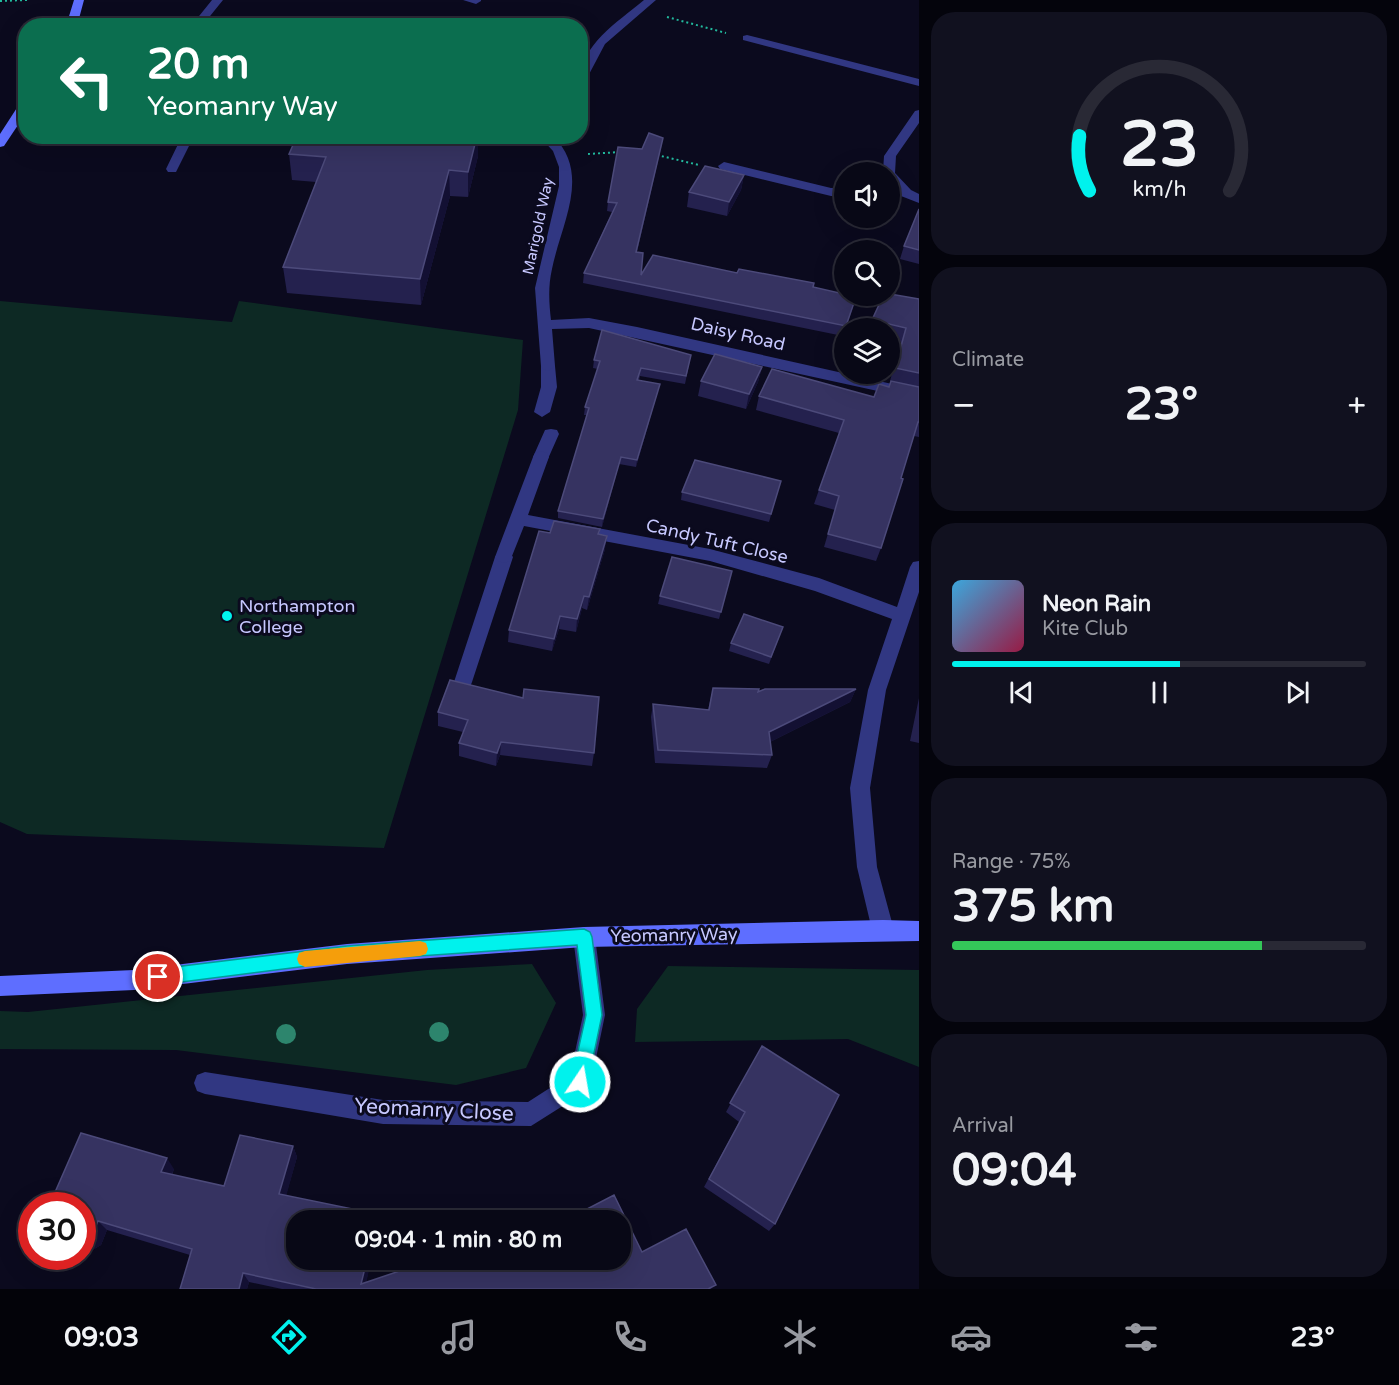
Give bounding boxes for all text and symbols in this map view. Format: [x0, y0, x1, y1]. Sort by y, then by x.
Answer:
text: 20 m [147, 39, 249, 90]
icon: left [48, 42, 126, 120]
text: Yeomanry Way [147, 90, 338, 123]
text: 23 [1120, 108, 1198, 183]
map controls [834, 162, 900, 384]
button: sound [834, 162, 900, 228]
street label: Marigold Way [519, 176, 557, 276]
text: km/h [1132, 176, 1186, 202]
button: search [834, 240, 900, 306]
street label: Daisy Road [689, 312, 787, 356]
button: layers [834, 318, 900, 384]
text: Climate [952, 348, 1024, 372]
text: 23° [1125, 378, 1198, 432]
text: − [952, 386, 976, 425]
text: + [1347, 386, 1366, 425]
street label: Candy Tuft Close [644, 514, 790, 568]
text: Neon Rain [1042, 591, 1151, 617]
place label: Northampton College [239, 595, 355, 638]
marker: Northampton College [220, 609, 234, 623]
text: Kite Club [1042, 617, 1128, 641]
icon: previous [1005, 676, 1038, 709]
icon: pause [1143, 676, 1176, 709]
icon: next [1281, 676, 1314, 709]
text: Range · 75% [952, 850, 1071, 874]
text: 375 km [952, 880, 1114, 934]
street label: Yeomanry Way [610, 923, 738, 947]
pin [132, 951, 183, 1002]
icon: arrive [141, 960, 174, 993]
position arrow [548, 1050, 612, 1114]
street label: Yeomanry Close [354, 1093, 515, 1127]
text: Arrival [952, 1114, 1014, 1138]
text: 09:04 [952, 1144, 1077, 1198]
speed limit sign: 30 [18, 1192, 96, 1270]
text: 09:04 · 1 min · 80 m [355, 1227, 562, 1253]
icon: directions [268, 1316, 310, 1358]
icon: music [438, 1316, 480, 1358]
icon: phone [609, 1316, 651, 1358]
icon: climate [779, 1316, 821, 1358]
icon: car [950, 1316, 992, 1358]
icon: filters [1120, 1316, 1162, 1358]
text: 09:03 [64, 1321, 139, 1354]
text: 23° [1291, 1321, 1335, 1354]

